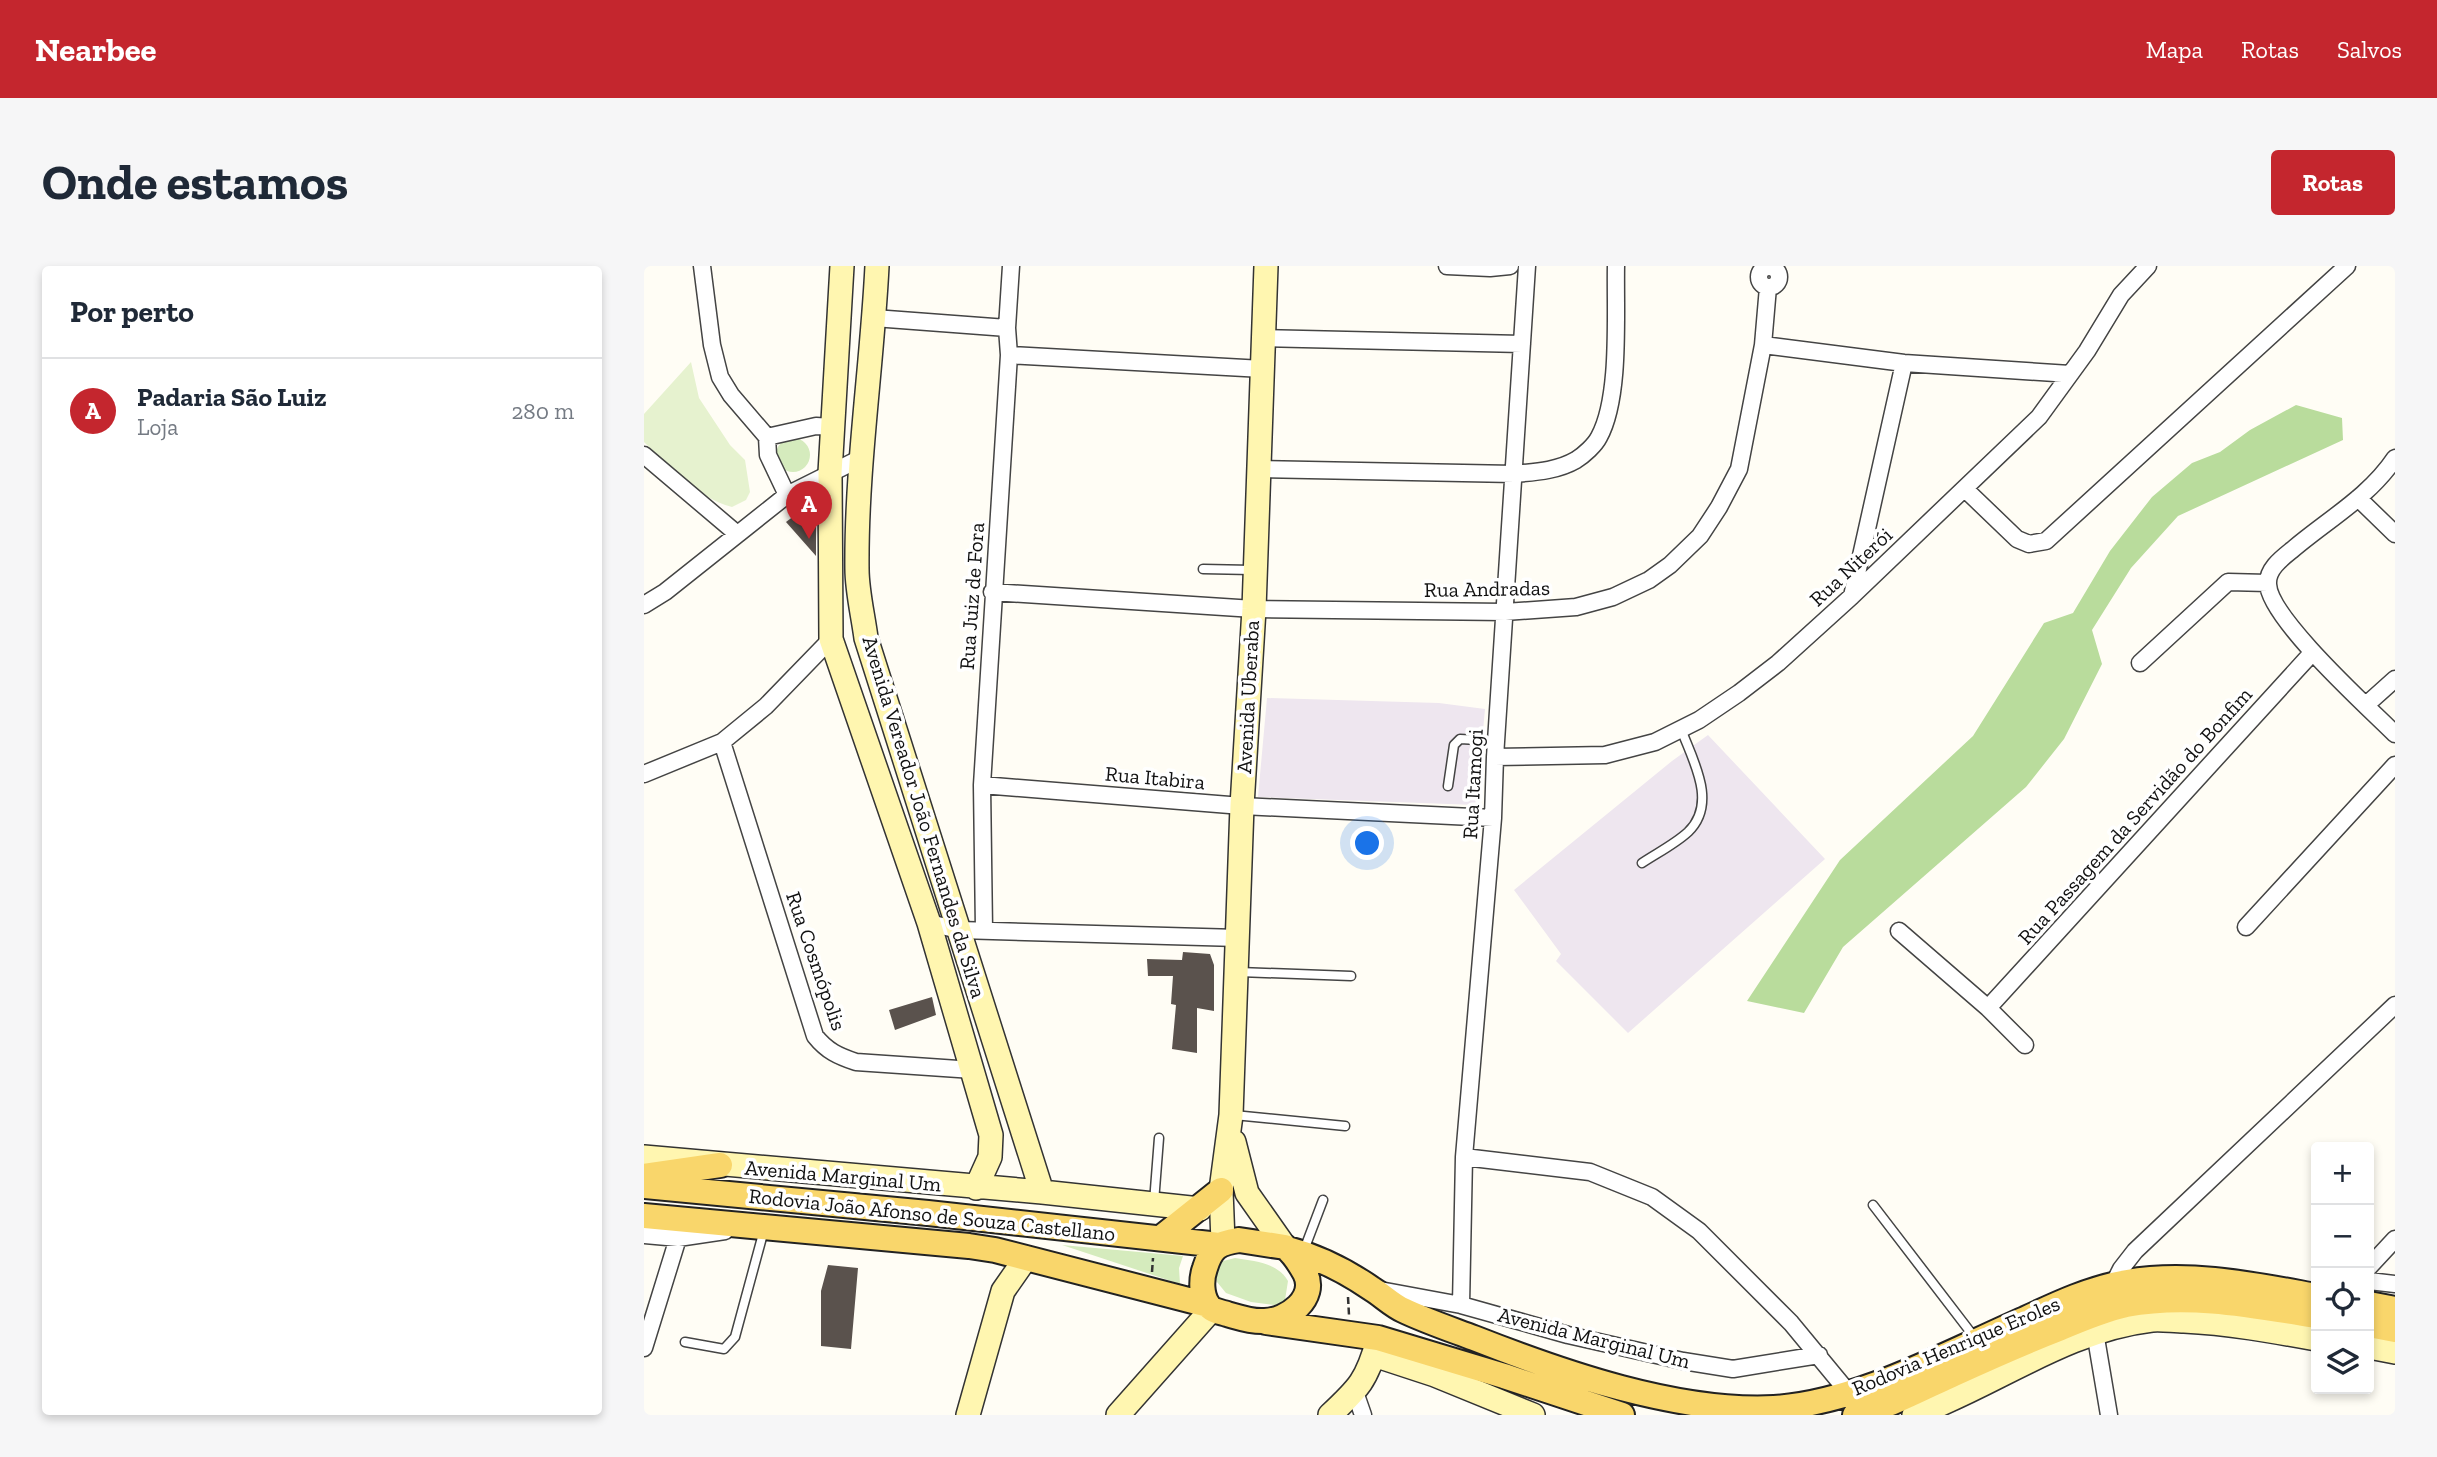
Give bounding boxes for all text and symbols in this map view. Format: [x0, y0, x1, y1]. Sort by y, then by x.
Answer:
text: Nearbee [35, 30, 157, 69]
text: Mapa [2146, 35, 2203, 64]
text: Rotas [2241, 35, 2299, 64]
text: Salvos [2337, 35, 2402, 64]
button: Rotas [2271, 150, 2395, 215]
text: Onde estamos [42, 153, 348, 212]
text: Por perto [70, 294, 194, 330]
text: Padaria São Luiz [137, 381, 327, 413]
text: A [85, 397, 101, 425]
text: 280 m [511, 397, 574, 425]
text: Loja [137, 413, 178, 441]
pin: A [786, 481, 832, 539]
street label: Rua Juiz de Fora [954, 521, 989, 671]
street label: Rua Niterói [1804, 522, 1897, 611]
street label: Rua Andradas [1424, 575, 1550, 602]
street label: Avenida Uberaba [1231, 620, 1264, 774]
street label: Avenida Vereador João Fernandes da Silva [857, 633, 992, 1001]
street label: Rua Passagem da Servidão do Bonfim [2013, 682, 2257, 949]
street label: Rua Itamogi [1457, 728, 1488, 840]
street label: Rua Itabira [1104, 761, 1206, 794]
your location [1350, 826, 1384, 860]
street label: Rua Cosmópolis [781, 888, 852, 1033]
map controls [2311, 1142, 2374, 1394]
button: + [2311, 1142, 2374, 1205]
street label: Avenida Marginal Um [744, 1154, 942, 1197]
street label: Rodovia João Afonso de Souza Castellano [748, 1183, 1117, 1246]
button: − [2311, 1205, 2374, 1268]
button: locate [2311, 1268, 2374, 1331]
street label: Rodovia Henrique Eroles [1848, 1290, 2063, 1401]
street label: Avenida Marginal Um [1495, 1302, 1693, 1373]
button: layers [2311, 1331, 2374, 1394]

